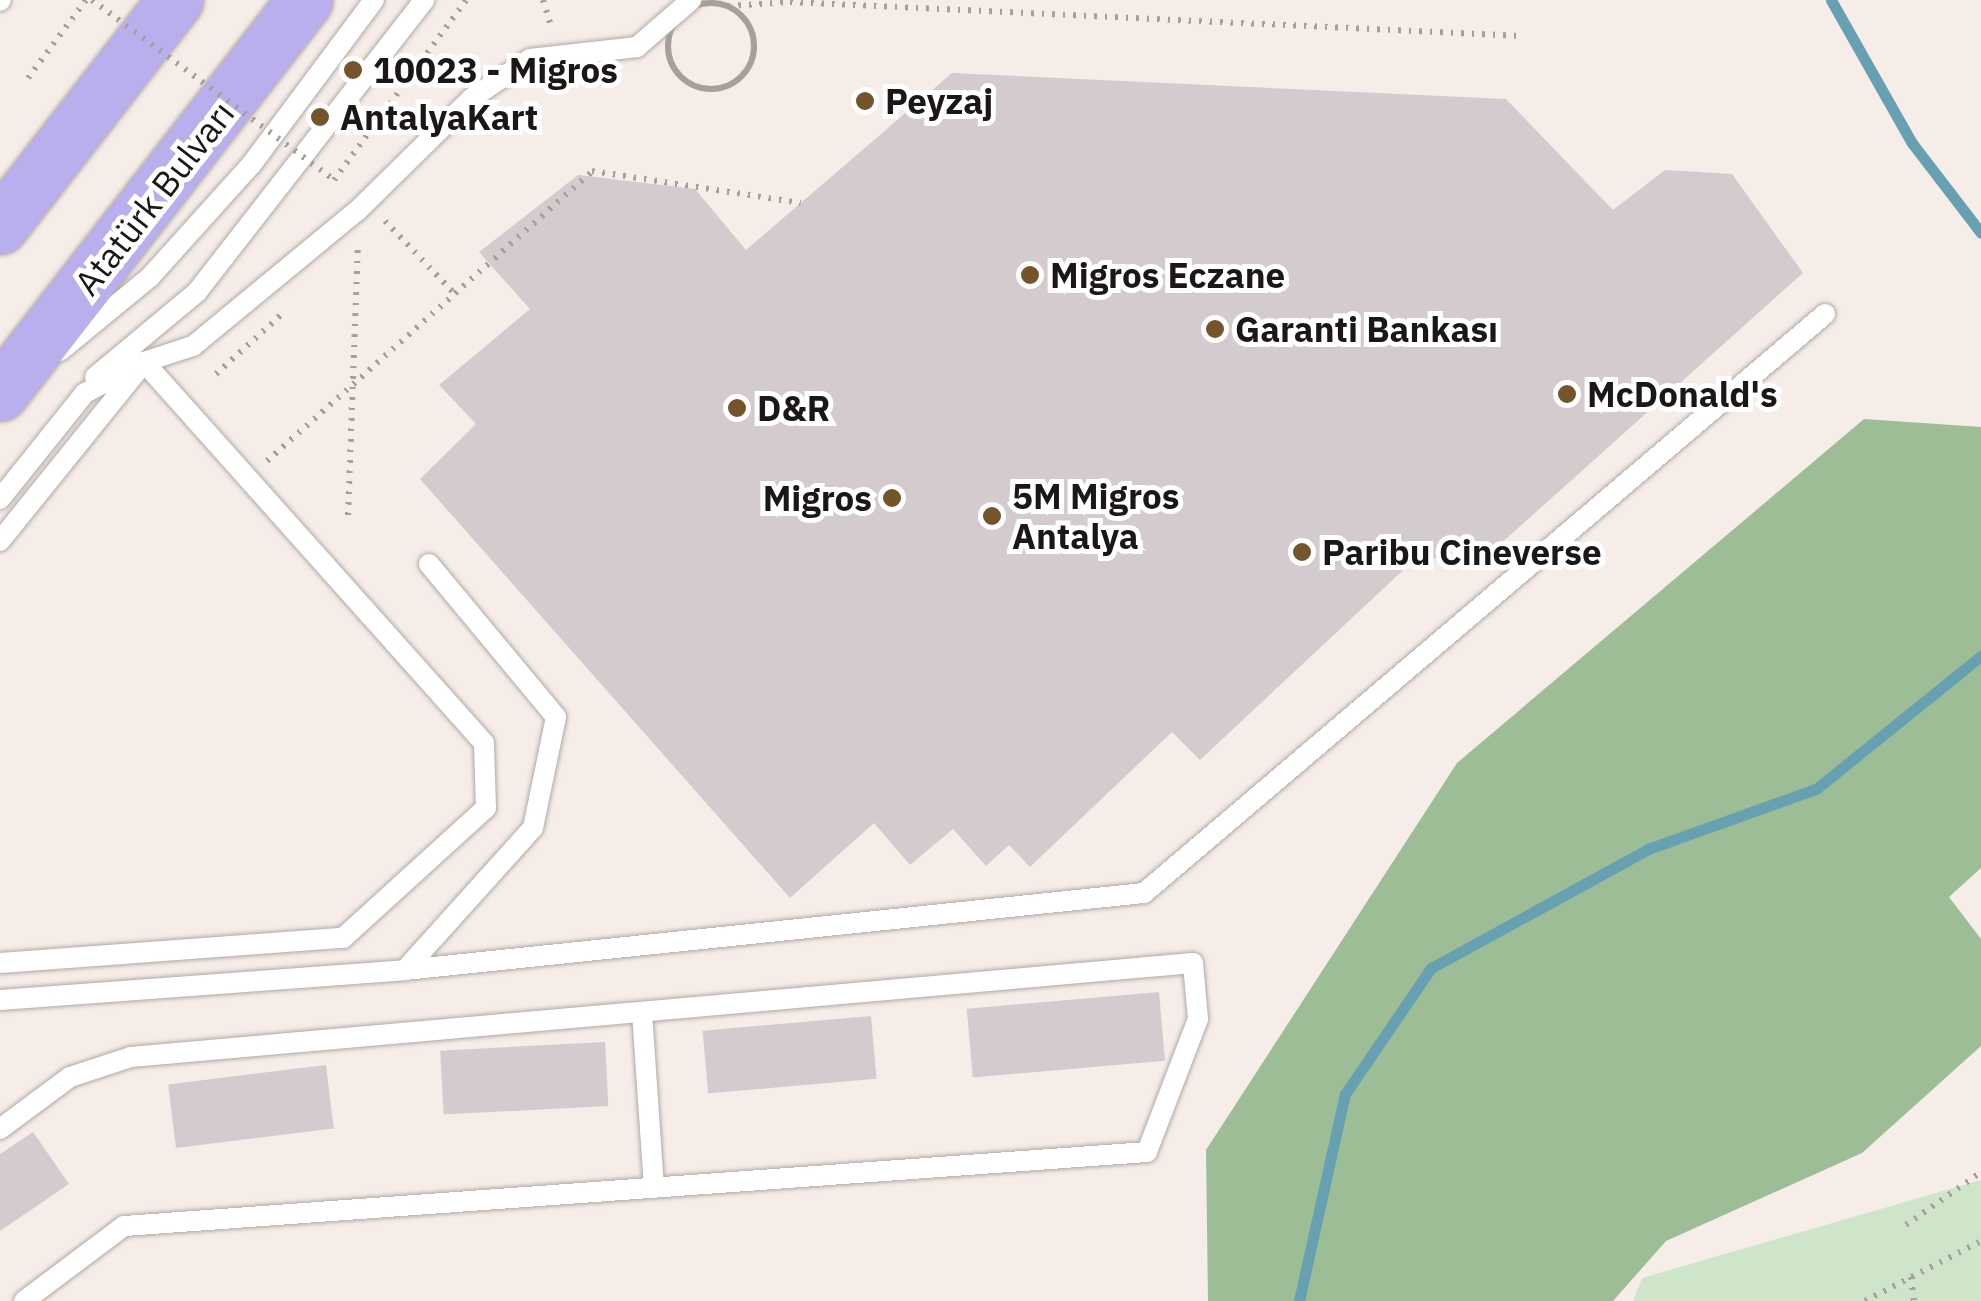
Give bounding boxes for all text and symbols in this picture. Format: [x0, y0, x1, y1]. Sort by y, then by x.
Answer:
place label: 10023 - Migros [373, 49, 618, 91]
marker: 10023 - Migros [342, 59, 364, 81]
place label: Peyzaj [885, 80, 993, 122]
marker: Peyzaj [854, 90, 876, 112]
street label: Atatürk Bulvarı [65, 93, 243, 303]
place label: AntalyaKart [340, 96, 538, 138]
marker: AntalyaKart [309, 106, 331, 128]
place label: Migros Eczane [1050, 254, 1285, 296]
marker: Migros Eczane [1019, 264, 1041, 286]
place label: Garanti Bankası [1235, 308, 1498, 350]
marker: Garanti Bankası [1204, 318, 1226, 340]
place label: McDonald's [1587, 373, 1778, 415]
marker: McDonald's [1556, 383, 1578, 405]
place label: D&R [757, 387, 830, 429]
marker: D&R [726, 397, 748, 419]
place label: 5M Migros Antalya [1012, 475, 1179, 557]
place label: Migros [763, 477, 872, 519]
marker: Migros [881, 487, 903, 509]
marker: 5M Migros Antalya [981, 505, 1003, 527]
place label: Paribu Cineverse [1322, 531, 1602, 573]
marker: Paribu Cineverse [1291, 541, 1313, 563]

